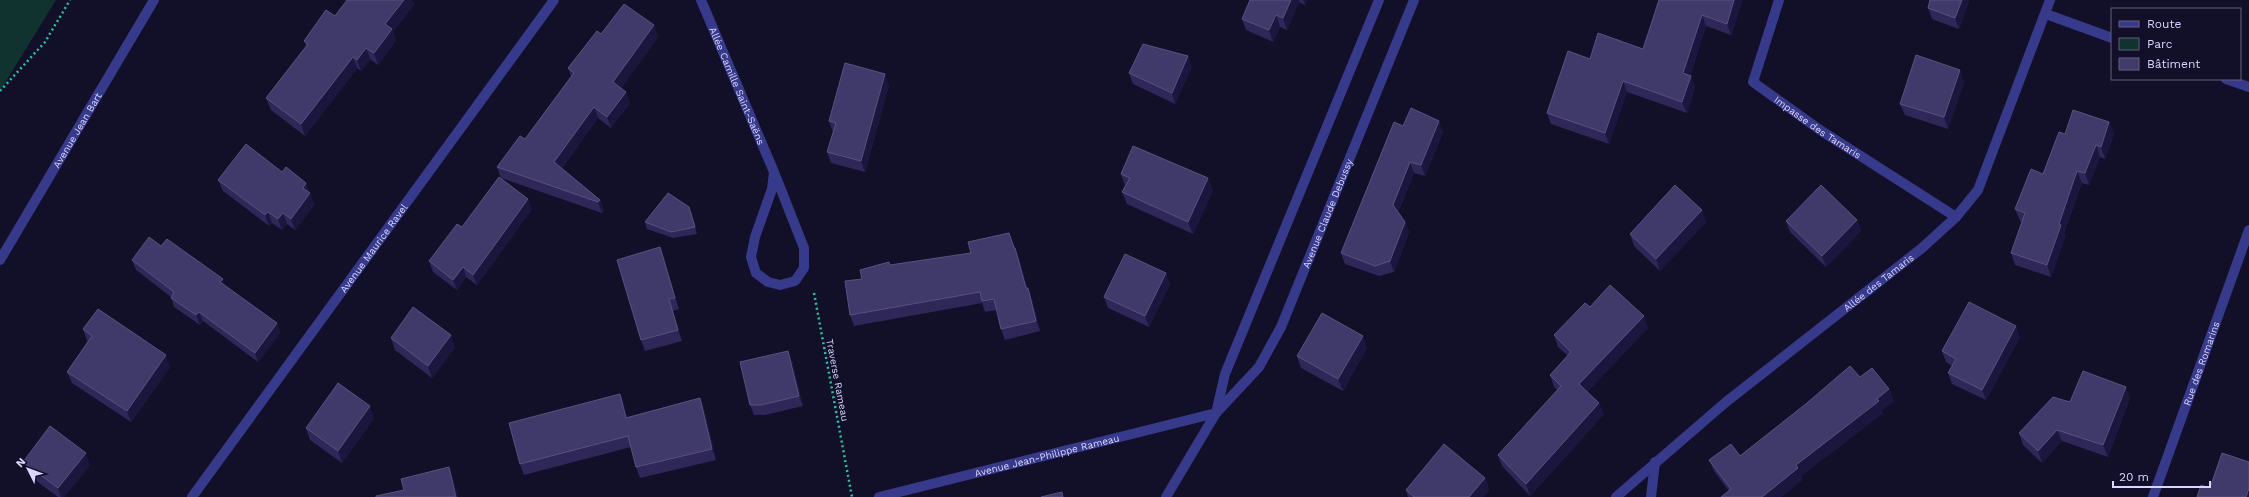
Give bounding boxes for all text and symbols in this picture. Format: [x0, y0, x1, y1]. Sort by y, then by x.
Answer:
legend [2111, 8, 2241, 80]
text: Route [2147, 17, 2181, 31]
street label: Allée Camille Saint-Saëns [707, 25, 767, 146]
text: Parc [2147, 37, 2173, 51]
text: Bâtiment [2147, 57, 2200, 71]
street label: Avenue Jean Bart [51, 90, 104, 170]
street label: Impasse des Tamaris [1772, 94, 1863, 161]
street label: Avenue Claude Debussy [1301, 157, 1355, 270]
street label: Avenue Maurice Ravel [338, 202, 410, 295]
street label: Allée des Tamaris [1841, 252, 1916, 314]
street label: Rue des Romarins [2181, 320, 2222, 407]
street label: Traverse Rameau [824, 338, 851, 422]
street label: Avenue Jean-Philippe Rameau [973, 432, 1121, 479]
north arrow [8, 449, 48, 489]
text: N [13, 455, 28, 470]
scale bar [2113, 463, 2210, 489]
text: 20 m [2119, 470, 2149, 484]

